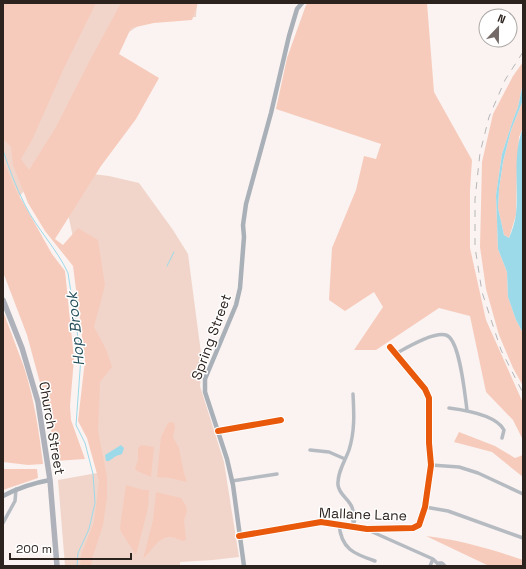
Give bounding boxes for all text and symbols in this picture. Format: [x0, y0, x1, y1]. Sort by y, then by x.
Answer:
north arrow [478, 8, 518, 48]
text: N [496, 11, 508, 27]
water label: Hop Brook [61, 289, 88, 367]
street label: Spring Street [187, 292, 235, 382]
street label: Church Street [35, 380, 69, 476]
street label: Mallane Lane [319, 503, 407, 525]
scale bar [10, 535, 131, 561]
text: 200 m [16, 541, 52, 557]

